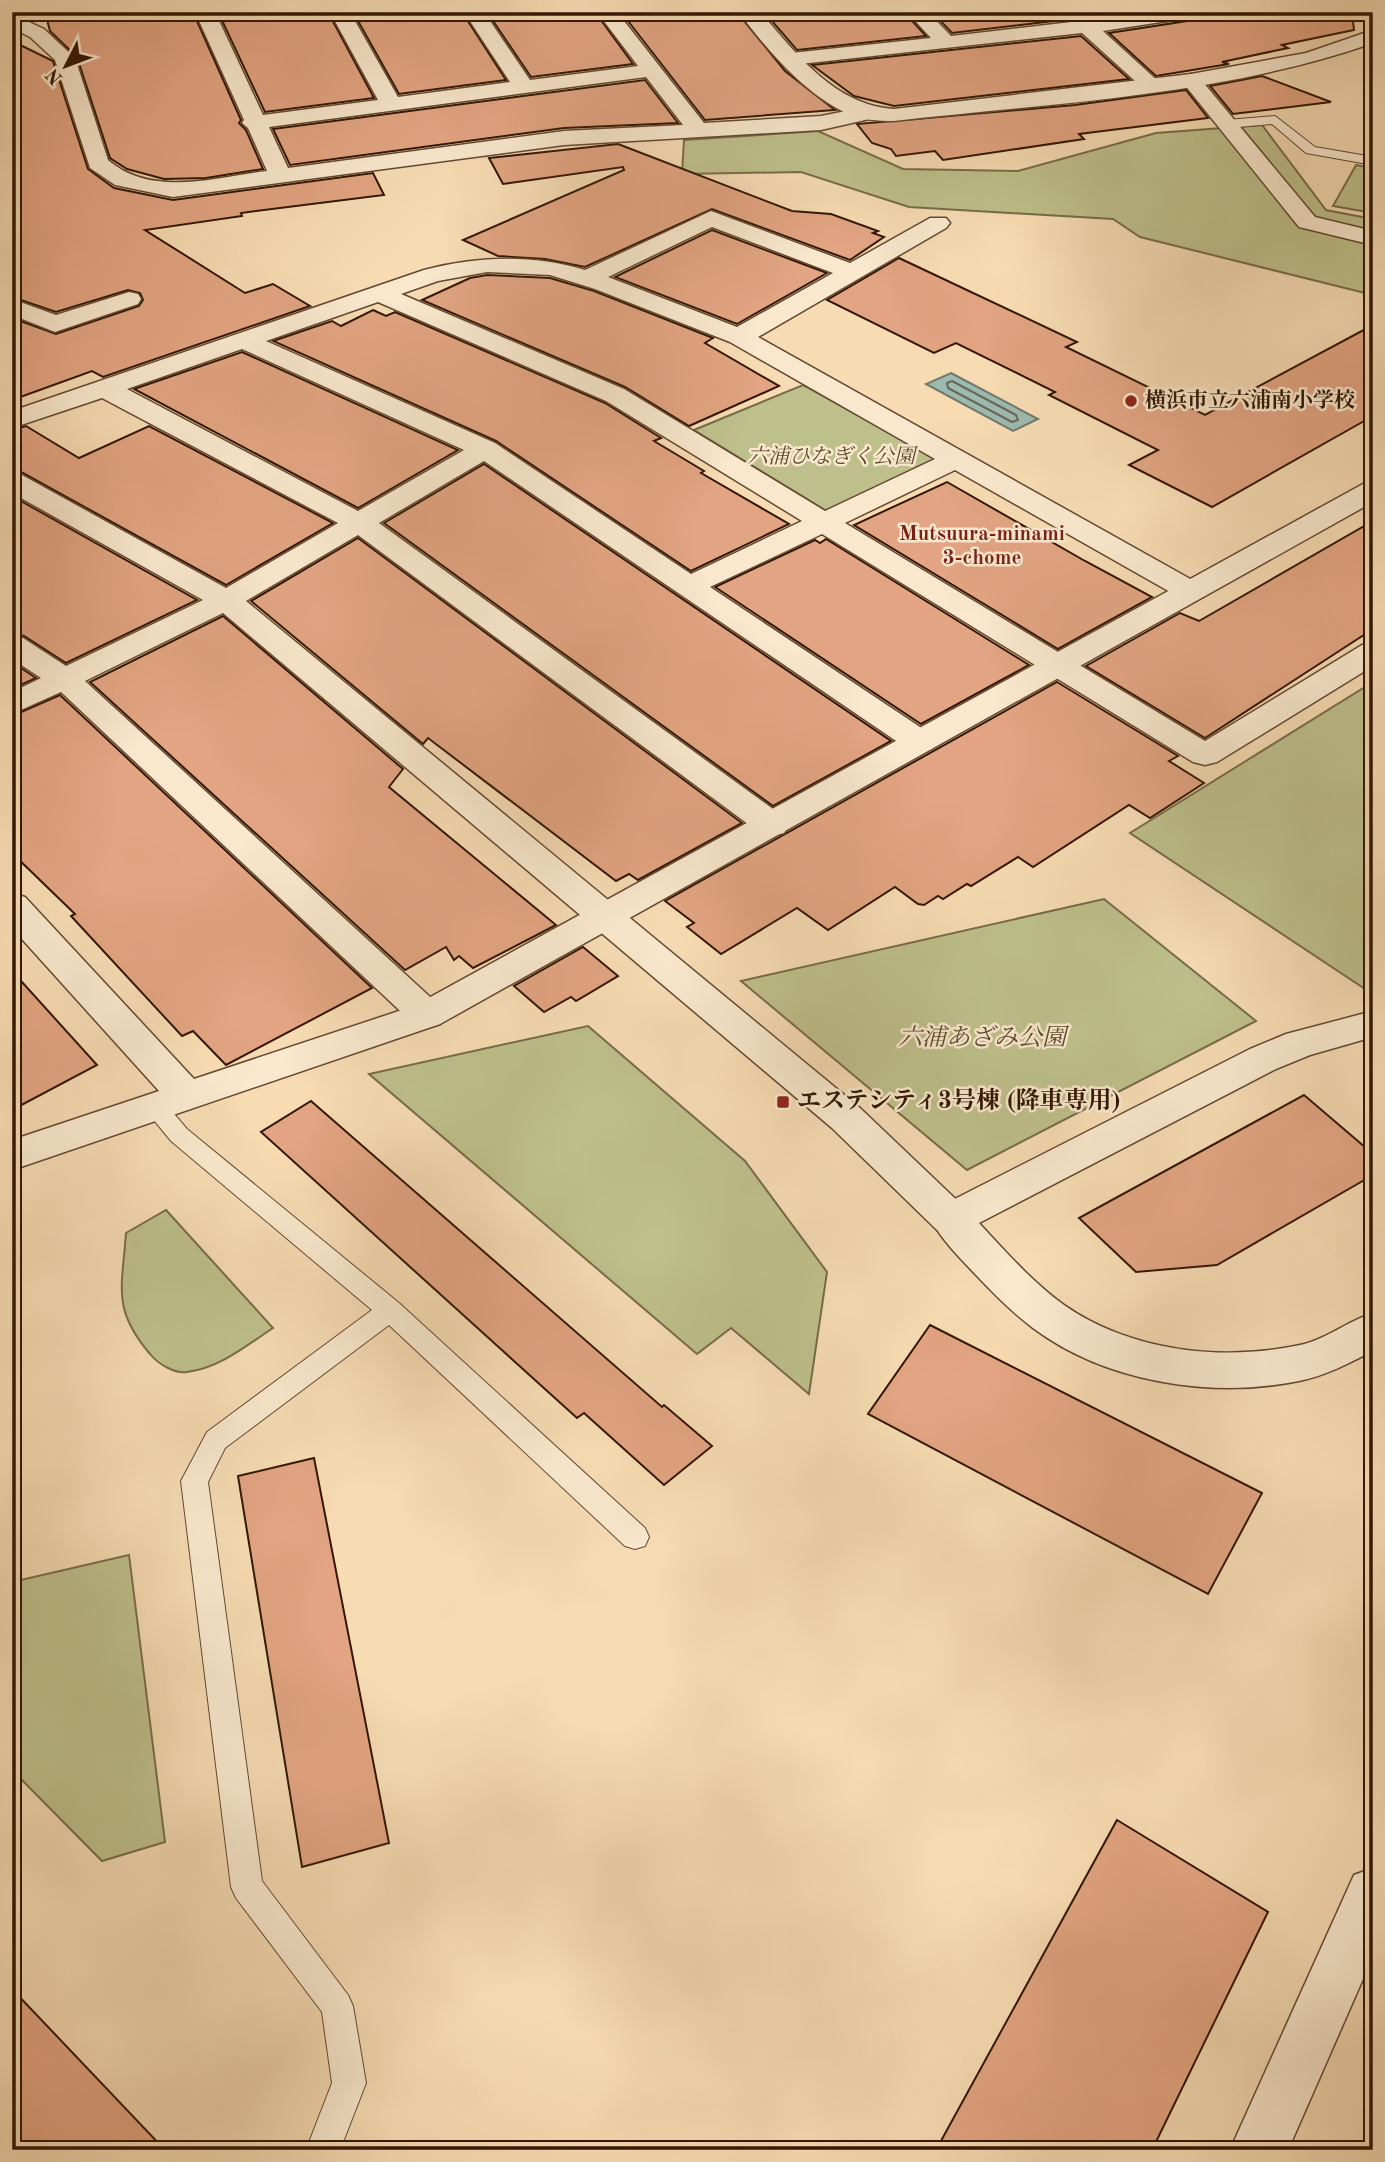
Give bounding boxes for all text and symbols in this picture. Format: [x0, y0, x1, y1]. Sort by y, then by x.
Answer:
north arrow [32, 32, 102, 102]
text: N [43, 64, 67, 87]
place label: 横浜市立六浦南小学校 [1145, 388, 1355, 412]
marker: 横浜市立六浦南小学校 [1123, 393, 1139, 409]
park label: 六浦ひなぎく公園 [747, 445, 918, 468]
district label: Mutsuura-minami 3-chome [899, 524, 1065, 569]
park label: 六浦あざみ公園 [898, 1024, 1070, 1051]
place label: エステシティ3号棟 (降車専用) [797, 1087, 1121, 1114]
marker: エステシティ3号棟 (降車専用) [775, 1094, 791, 1110]

